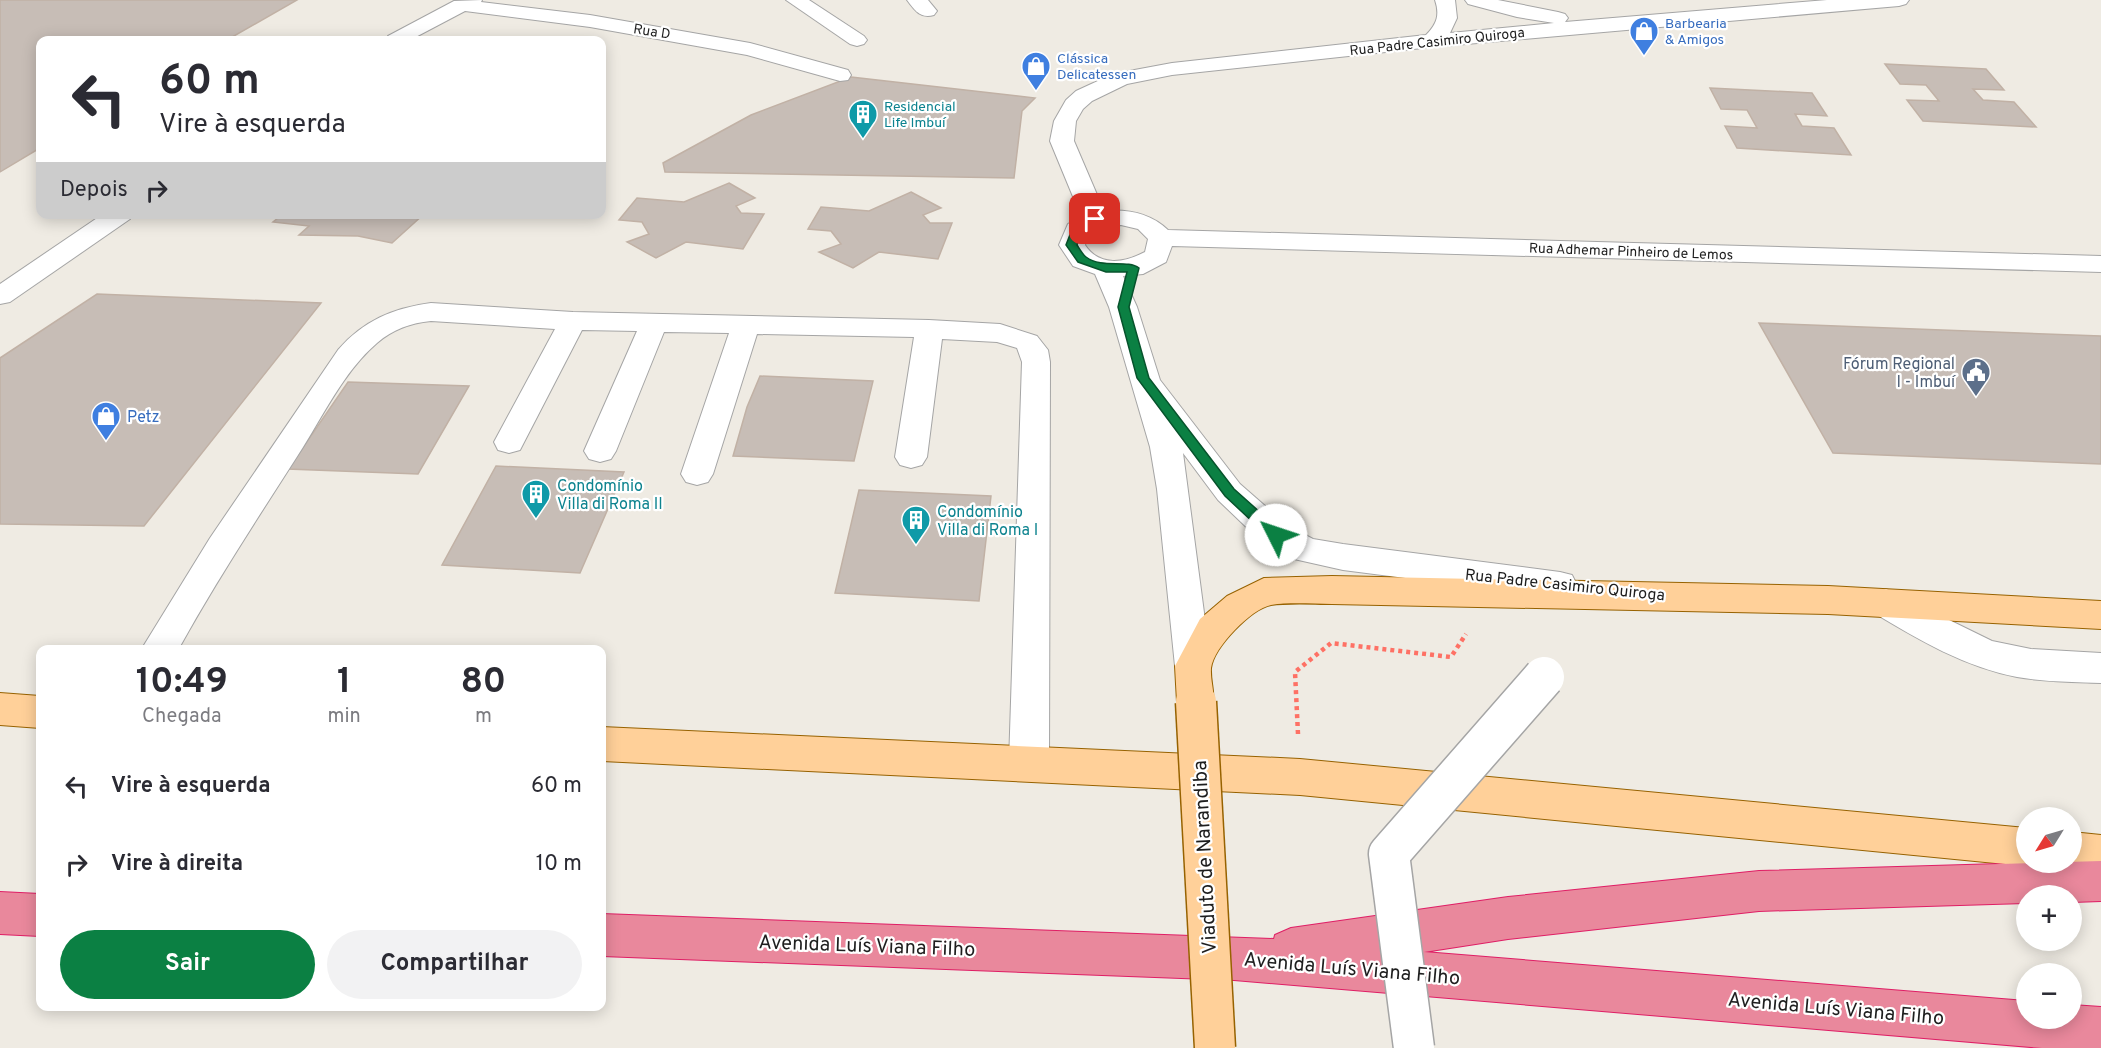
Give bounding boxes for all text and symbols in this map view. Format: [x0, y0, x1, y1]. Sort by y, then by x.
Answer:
shop icon: Barbearia & Amigos [1628, 15, 1660, 57]
place label: Barbearia & Amigos [1665, 16, 1727, 49]
street label: Rua D [632, 21, 672, 44]
street label: Rua Padre Casimiro Quiroga [1349, 25, 1526, 60]
shop icon: Clássica Delicatessen [1020, 50, 1052, 92]
place label: Clássica Delicatessen [1057, 51, 1136, 84]
text: 60 m [159, 56, 260, 109]
icon: left [60, 60, 138, 138]
building icon: Residencial Life Imbuí [847, 98, 879, 140]
place label: Residencial Life Imbuí [884, 99, 956, 132]
text: Vire à esquerda [159, 108, 346, 142]
icon: right [140, 174, 173, 207]
text: Depois [60, 177, 128, 204]
pin [1069, 193, 1120, 244]
icon: arrive [1078, 202, 1111, 235]
street label: Rua Adhemar Pinheiro de Lemos [1528, 240, 1733, 265]
place label: Fórum Regional I - Imbuí [1843, 355, 1957, 393]
public building icon: Fórum Regional I - Imbuí [1960, 356, 1992, 398]
shop icon: Petz [90, 400, 122, 442]
place label: Petz [127, 408, 160, 428]
place label: Condomínio Villa di Roma II [557, 477, 663, 515]
building icon: Condomínio Villa di Roma II [520, 478, 552, 520]
place label: Condomínio Villa di Roma I [937, 503, 1038, 541]
position arrow [1244, 503, 1308, 567]
building icon: Condomínio Villa di Roma I [900, 504, 932, 546]
street label: Rua Padre Casimiro Quiroga [1464, 566, 1666, 606]
text: 10:49 [136, 660, 228, 706]
text: 1 [337, 660, 351, 706]
text: 80 [461, 660, 506, 706]
text: Chegada [142, 704, 222, 730]
text: min [328, 704, 361, 730]
text: m [475, 704, 492, 730]
street label: Viaduto de Narandiba [1188, 759, 1224, 954]
icon: left [60, 770, 93, 803]
text: Vire à esquerda [111, 773, 270, 800]
text: 60 m [531, 773, 582, 800]
north arrow [2016, 807, 2082, 873]
map controls [2016, 807, 2082, 1029]
icon: right [60, 848, 93, 881]
text: Vire à direita [111, 851, 243, 878]
text: 10 m [536, 851, 582, 878]
button: + [2016, 885, 2082, 951]
button: Sair [60, 930, 315, 999]
button: Compartilhar [327, 930, 582, 999]
street label: Avenida Luís Viana Filho [758, 930, 976, 964]
street label: Avenida Luís Viana Filho [1243, 948, 1461, 992]
button: − [2016, 963, 2082, 1029]
street label: Avenida Luís Viana Filho [1727, 988, 1945, 1032]

